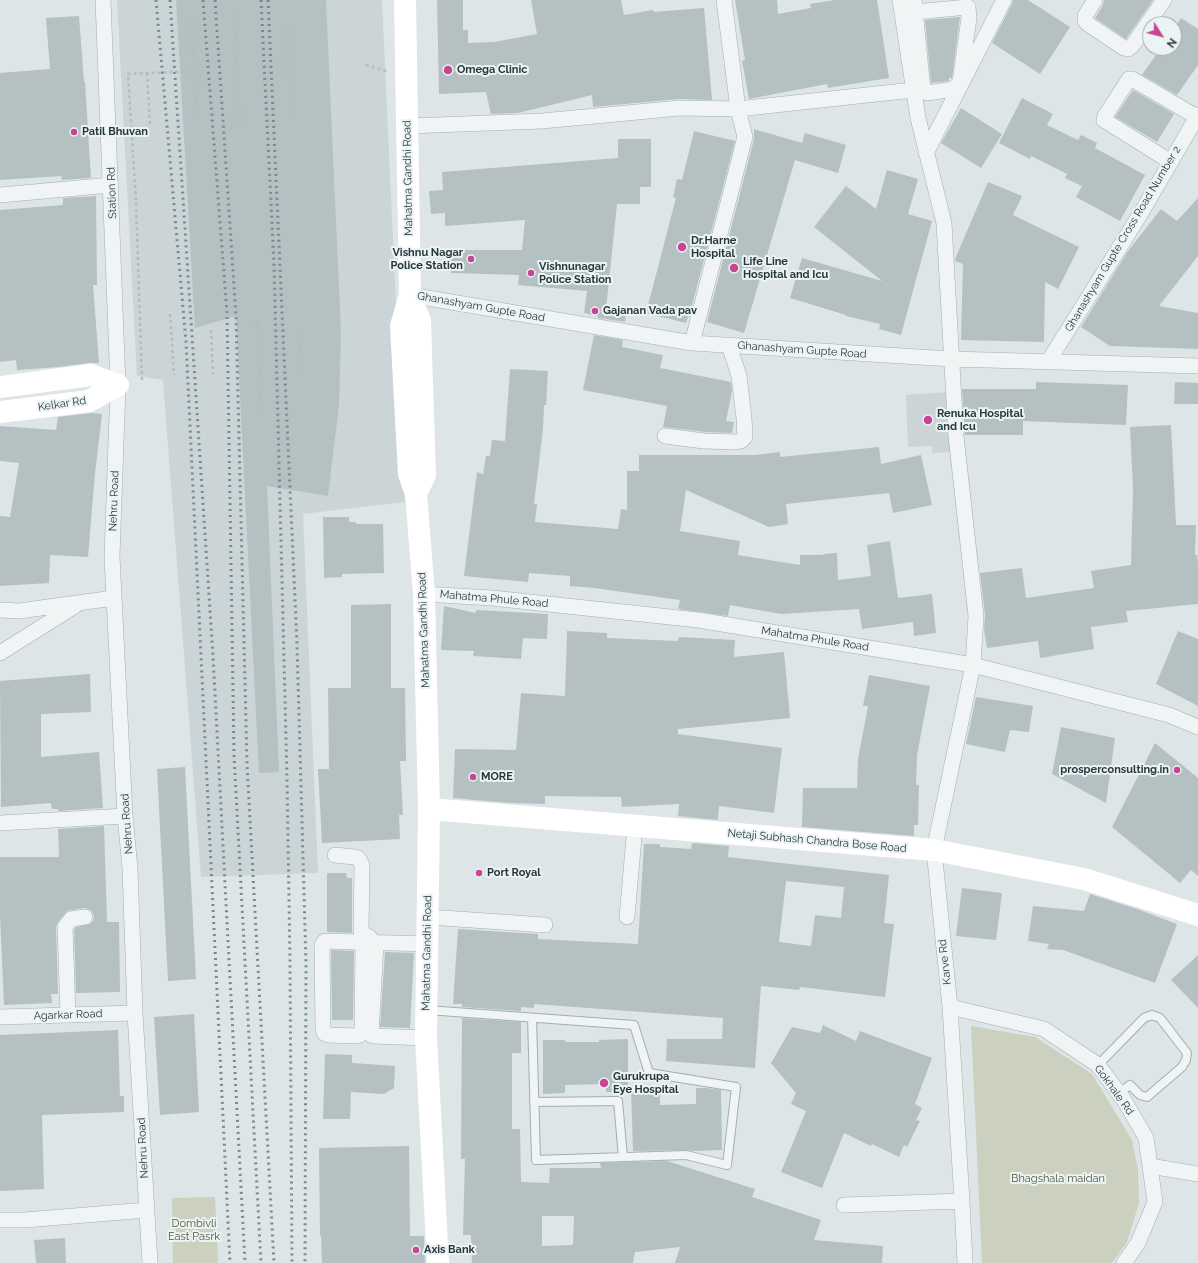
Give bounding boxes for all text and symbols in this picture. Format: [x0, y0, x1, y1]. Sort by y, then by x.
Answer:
north arrow [1142, 16, 1182, 56]
text: N [1164, 36, 1179, 50]
place label: Omega Clinic [457, 63, 528, 77]
marker: Omega Clinic [442, 64, 454, 76]
street label: Mahatma Gandhi Road [400, 120, 416, 236]
place label: Patil Bhuvan [82, 125, 148, 139]
marker: Patil Bhuvan [69, 127, 79, 137]
street label: Ghanashyam Gupte Cross Road Number 2 [1062, 144, 1184, 334]
street label: Station Rd [104, 167, 120, 219]
place label: Dr.Harne Hospital [691, 234, 736, 260]
marker: Dr.Harne Hospital [676, 241, 688, 253]
place label: Vishnu Nagar Police Station [390, 246, 463, 272]
marker: Vishnu Nagar Police Station [466, 254, 476, 264]
place label: Life Line Hospital and Icu [743, 255, 828, 281]
place label: Vishnunagar Police Station [539, 260, 612, 286]
marker: Life Line Hospital and Icu [728, 262, 740, 274]
marker: Vishnunagar Police Station [526, 268, 536, 278]
street label: Ghanashyam Gupte Road [416, 289, 546, 325]
place label: Gajanan Vada pav [603, 304, 697, 318]
marker: Gajanan Vada pav [590, 306, 600, 316]
street label: Ghanashyam Gupte Road [737, 339, 867, 361]
street label: Kelkar Rd [37, 394, 87, 414]
place label: Renuka Hospital and Icu [937, 407, 1023, 433]
marker: Renuka Hospital and Icu [922, 414, 934, 426]
street label: Nehru Road [106, 470, 122, 532]
street label: Mahatma Gandhi Road [415, 572, 433, 688]
street label: Mahatma Phule Road [439, 588, 549, 610]
street label: Mahatma Phule Road [760, 624, 870, 654]
place label: prosperconsulting.in [1060, 763, 1169, 777]
marker: prosperconsulting.in [1172, 765, 1182, 775]
place label: MORE [481, 770, 513, 784]
marker: MORE [468, 772, 478, 782]
street label: Nehru Road [118, 793, 136, 855]
street label: Netaji Subhash Chandra Bose Road [727, 827, 907, 855]
place label: Port Royal [487, 866, 541, 880]
marker: Port Royal [474, 868, 484, 878]
street label: Mahatma Gandhi Road [419, 895, 435, 1011]
street label: Karve Rd [936, 939, 954, 985]
street label: Agarkar Road [33, 1007, 103, 1023]
street label: Gokhale Rd [1091, 1062, 1137, 1118]
place label: Gurukrupa Eye Hospital [613, 1070, 679, 1096]
marker: Gurukrupa Eye Hospital [598, 1077, 610, 1089]
street label: Nehru Road [135, 1117, 151, 1179]
park label: Bhagshala maidan [1011, 1172, 1105, 1186]
park label: Dombivli East Pasrk [168, 1217, 220, 1243]
place label: Axis Bank [424, 1243, 475, 1257]
marker: Axis Bank [411, 1245, 421, 1255]

